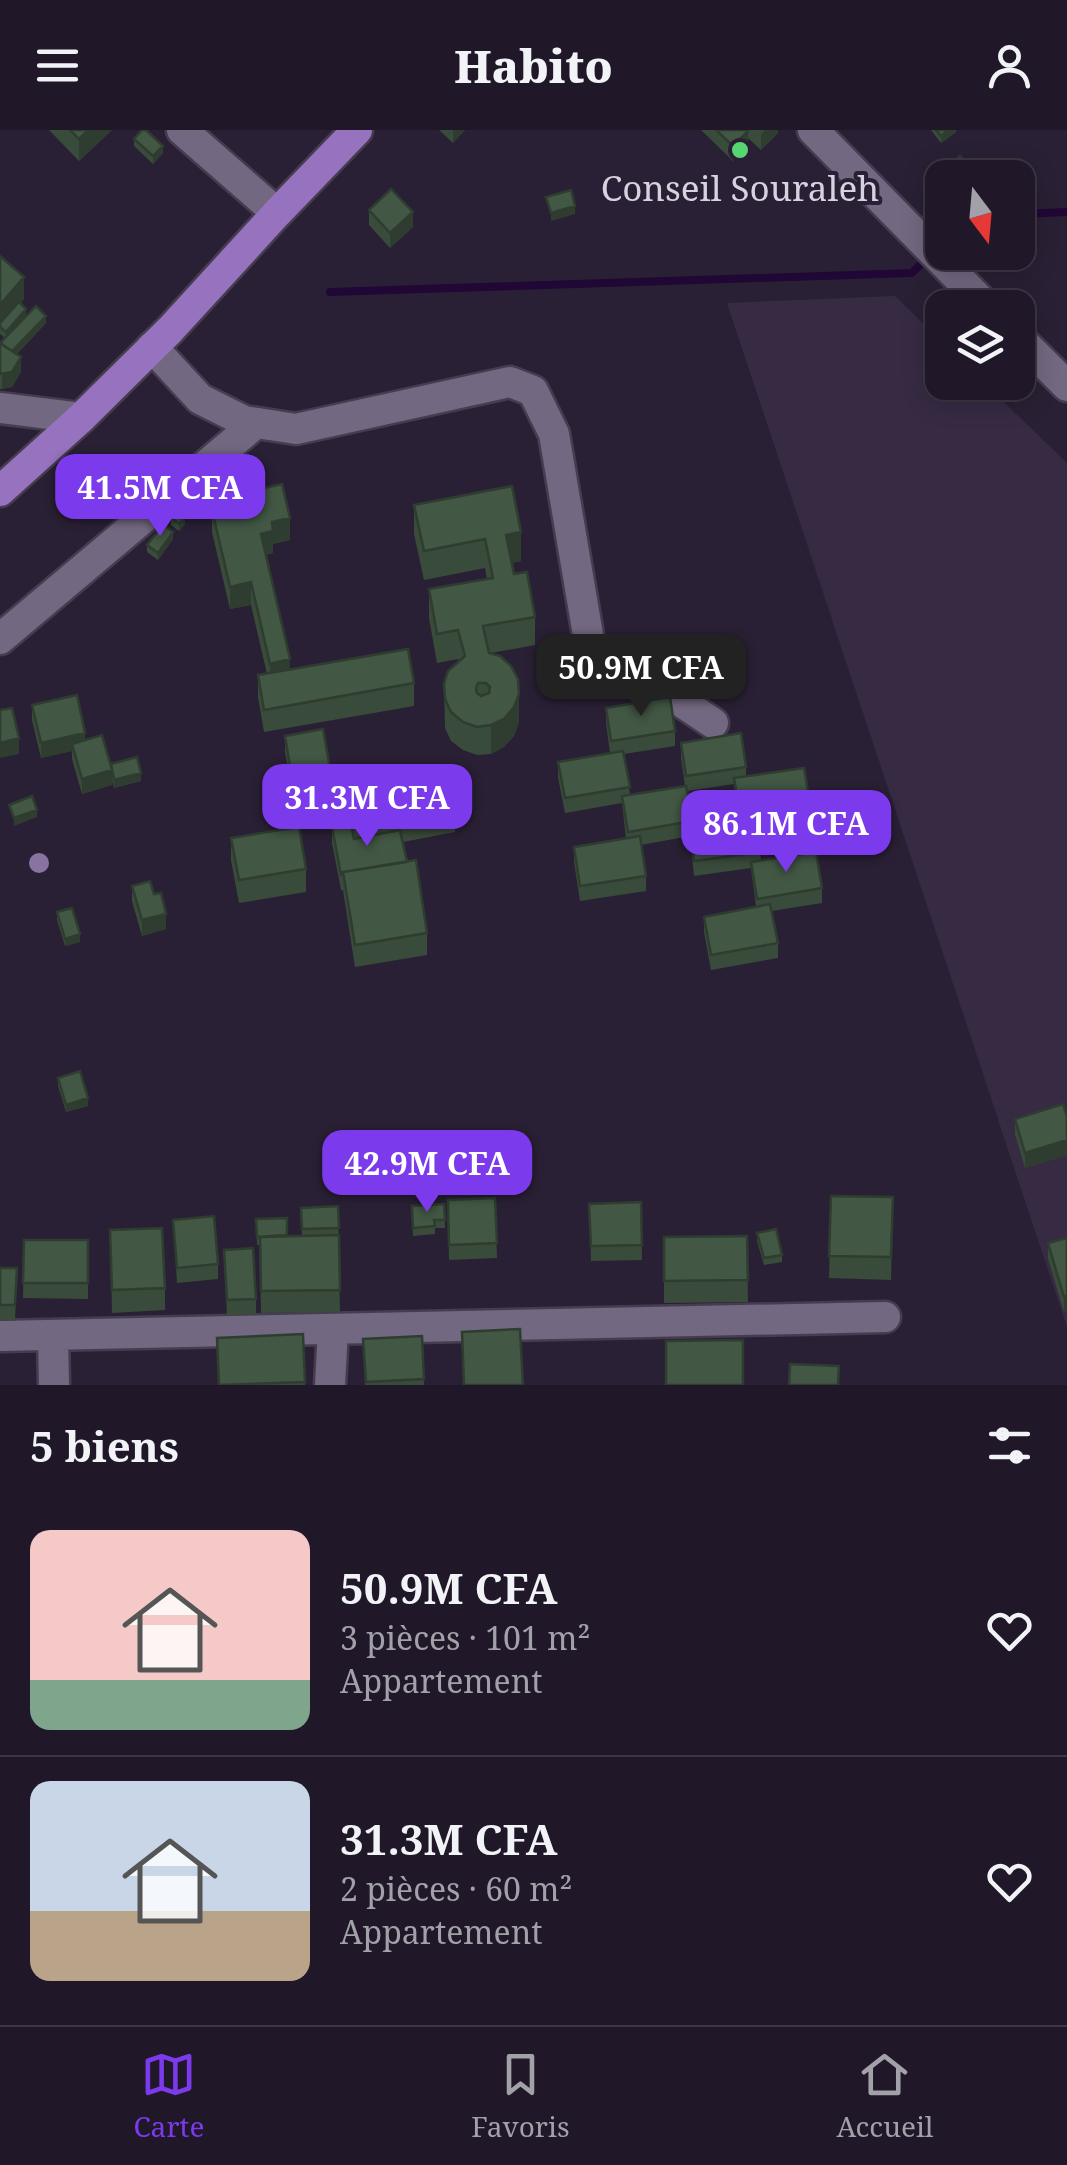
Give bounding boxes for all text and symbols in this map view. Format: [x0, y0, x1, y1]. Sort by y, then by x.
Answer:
text: Habito [454, 35, 613, 96]
icon: menu [30, 38, 85, 93]
icon: person [982, 38, 1037, 93]
marker: Conseil Souraleh [729, 139, 751, 161]
north arrow [925, 160, 1035, 270]
map controls [925, 160, 1035, 400]
place label: Conseil Souraleh [601, 164, 879, 211]
button: layers [925, 290, 1035, 400]
pin: 41.5M CFA [46, 454, 274, 539]
text: 41.5M CFA [77, 465, 243, 508]
pin: 50.9M CFA [527, 634, 755, 719]
text: 50.9M CFA [558, 645, 724, 688]
pin: 31.3M CFA [253, 764, 481, 849]
text: 31.3M CFA [284, 775, 450, 818]
pin: 86.1M CFA [672, 790, 900, 875]
text: 86.1M CFA [703, 801, 869, 844]
pin: 42.9M CFA [313, 1130, 541, 1215]
text: 42.9M CFA [344, 1141, 510, 1184]
text: 5 biens [30, 1417, 179, 1474]
icon: filters [982, 1418, 1037, 1473]
text: 50.9M CFA [340, 1559, 557, 1616]
icon: home [110, 1570, 230, 1690]
icon: heart [982, 1603, 1037, 1658]
text: 3 pièces · 101 m² [340, 1616, 590, 1659]
text: Appartement [340, 1659, 543, 1702]
text: 31.3M CFA [340, 1810, 557, 1867]
icon: home [110, 1821, 230, 1941]
icon: heart [982, 1854, 1037, 1909]
text: 2 pièces · 60 m² [340, 1867, 572, 1910]
text: Appartement [340, 1910, 543, 1953]
tab: Carte [133, 2047, 204, 2145]
tab: Favoris [471, 2047, 570, 2145]
tab: Accueil [836, 2047, 934, 2145]

